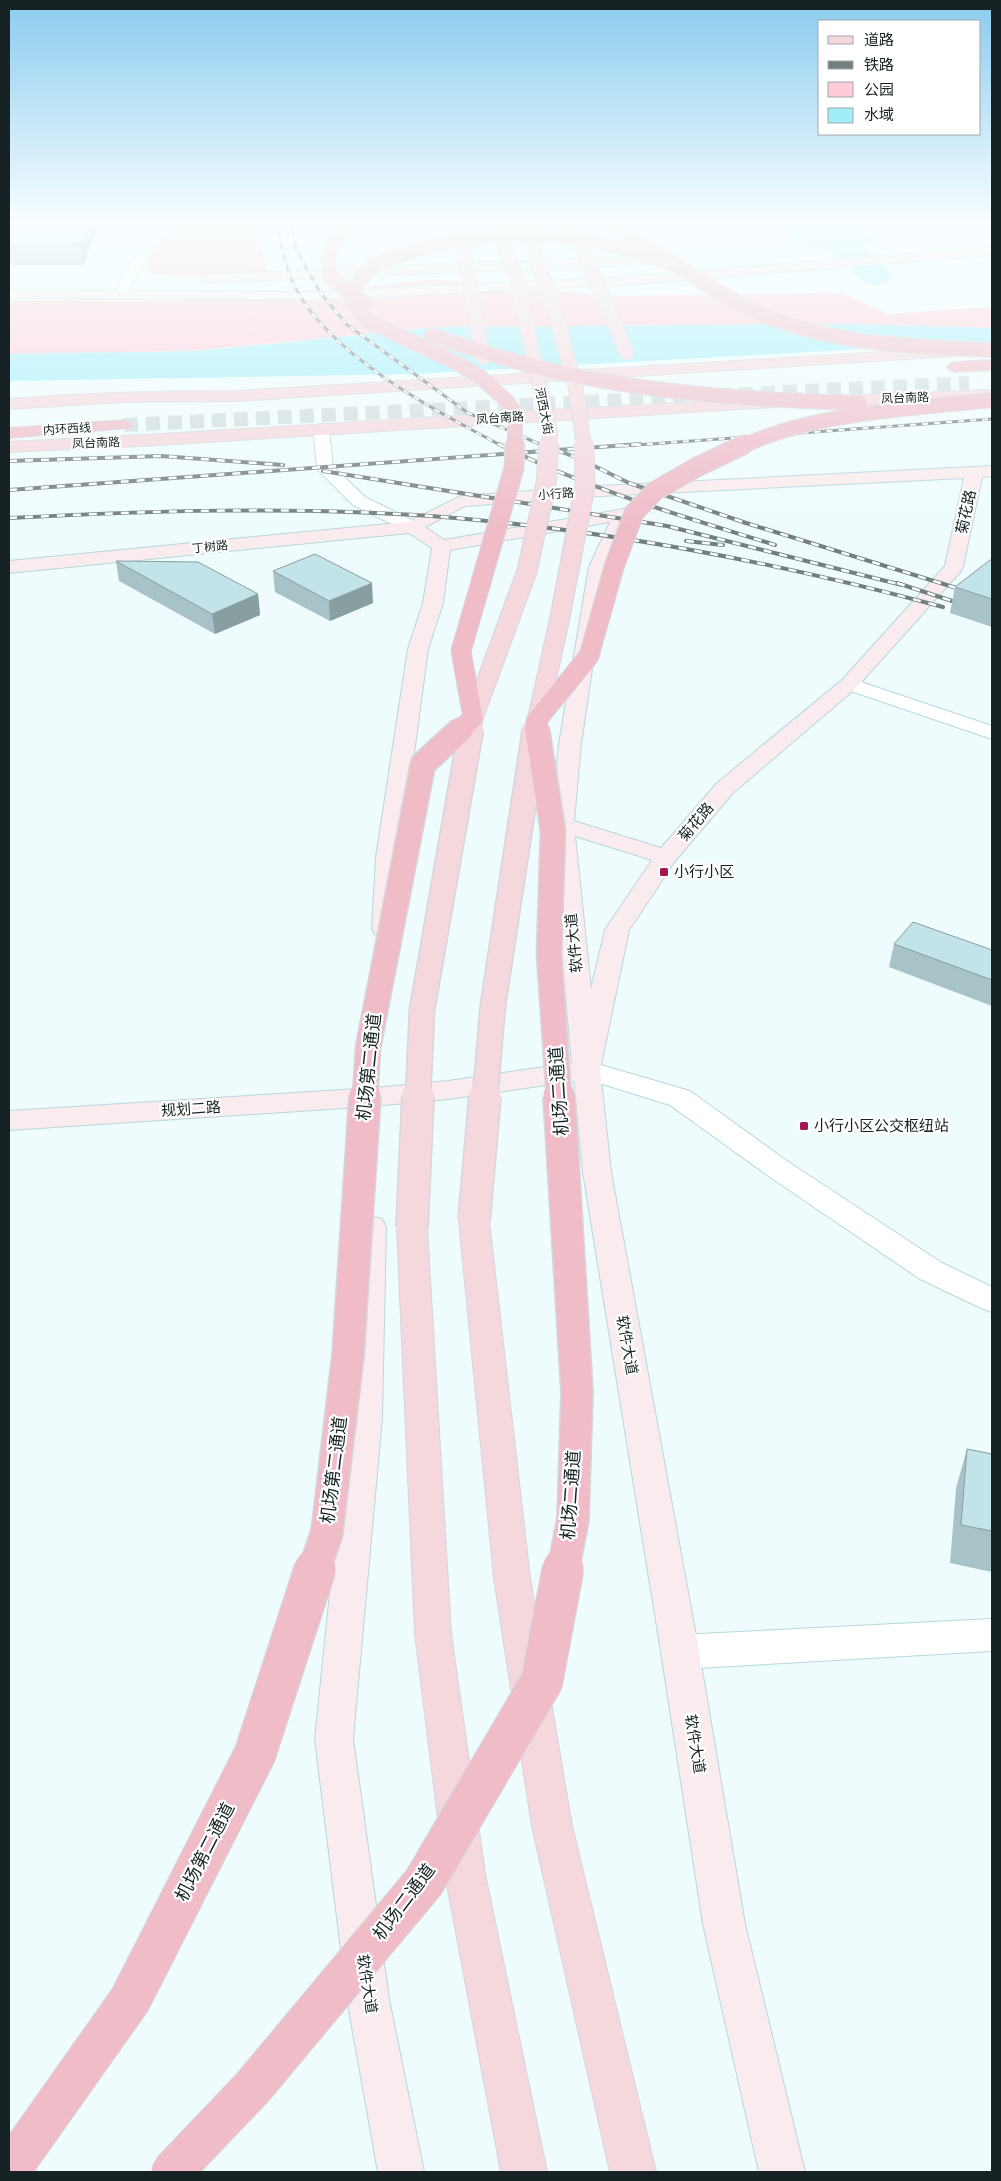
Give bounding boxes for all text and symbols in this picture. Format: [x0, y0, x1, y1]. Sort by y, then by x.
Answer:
legend [818, 20, 981, 135]
text: 道路 [864, 31, 894, 48]
text: 铁路 [864, 56, 894, 73]
text: 公园 [864, 81, 894, 98]
text: 水域 [864, 106, 894, 123]
street label: 河西大街 [533, 386, 555, 436]
street label: 凤台南路 [881, 390, 929, 406]
street label: 凤台南路 [476, 409, 524, 427]
street label: 内环西线 [43, 420, 91, 438]
street label: 凤台南路 [72, 435, 120, 451]
street label: 小行路 [538, 486, 574, 502]
street label: 菊花路 [953, 488, 979, 536]
street label: 丁树路 [191, 538, 229, 556]
street label: 菊花路 [675, 799, 717, 844]
place label: 小行小区 [674, 863, 734, 880]
marker: 小行小区 [658, 866, 670, 878]
street label: 软件大道 [562, 912, 585, 974]
street label: 机场第二通道 [352, 1012, 385, 1122]
street label: 机场二通道 [545, 1045, 572, 1137]
street label: 规划二路 [160, 1098, 221, 1119]
place label: 小行小区公交枢纽站 [814, 1117, 949, 1134]
marker: 小行小区公交枢纽站 [798, 1120, 810, 1132]
street label: 软件大道 [614, 1314, 641, 1376]
street label: 机场第二通道 [317, 1415, 351, 1525]
street label: 机场二通道 [557, 1449, 584, 1541]
street label: 软件大道 [682, 1713, 709, 1775]
street label: 机场第二通道 [171, 1799, 238, 1905]
street label: 机场二通道 [368, 1859, 439, 1944]
street label: 软件大道 [354, 1953, 381, 2015]

